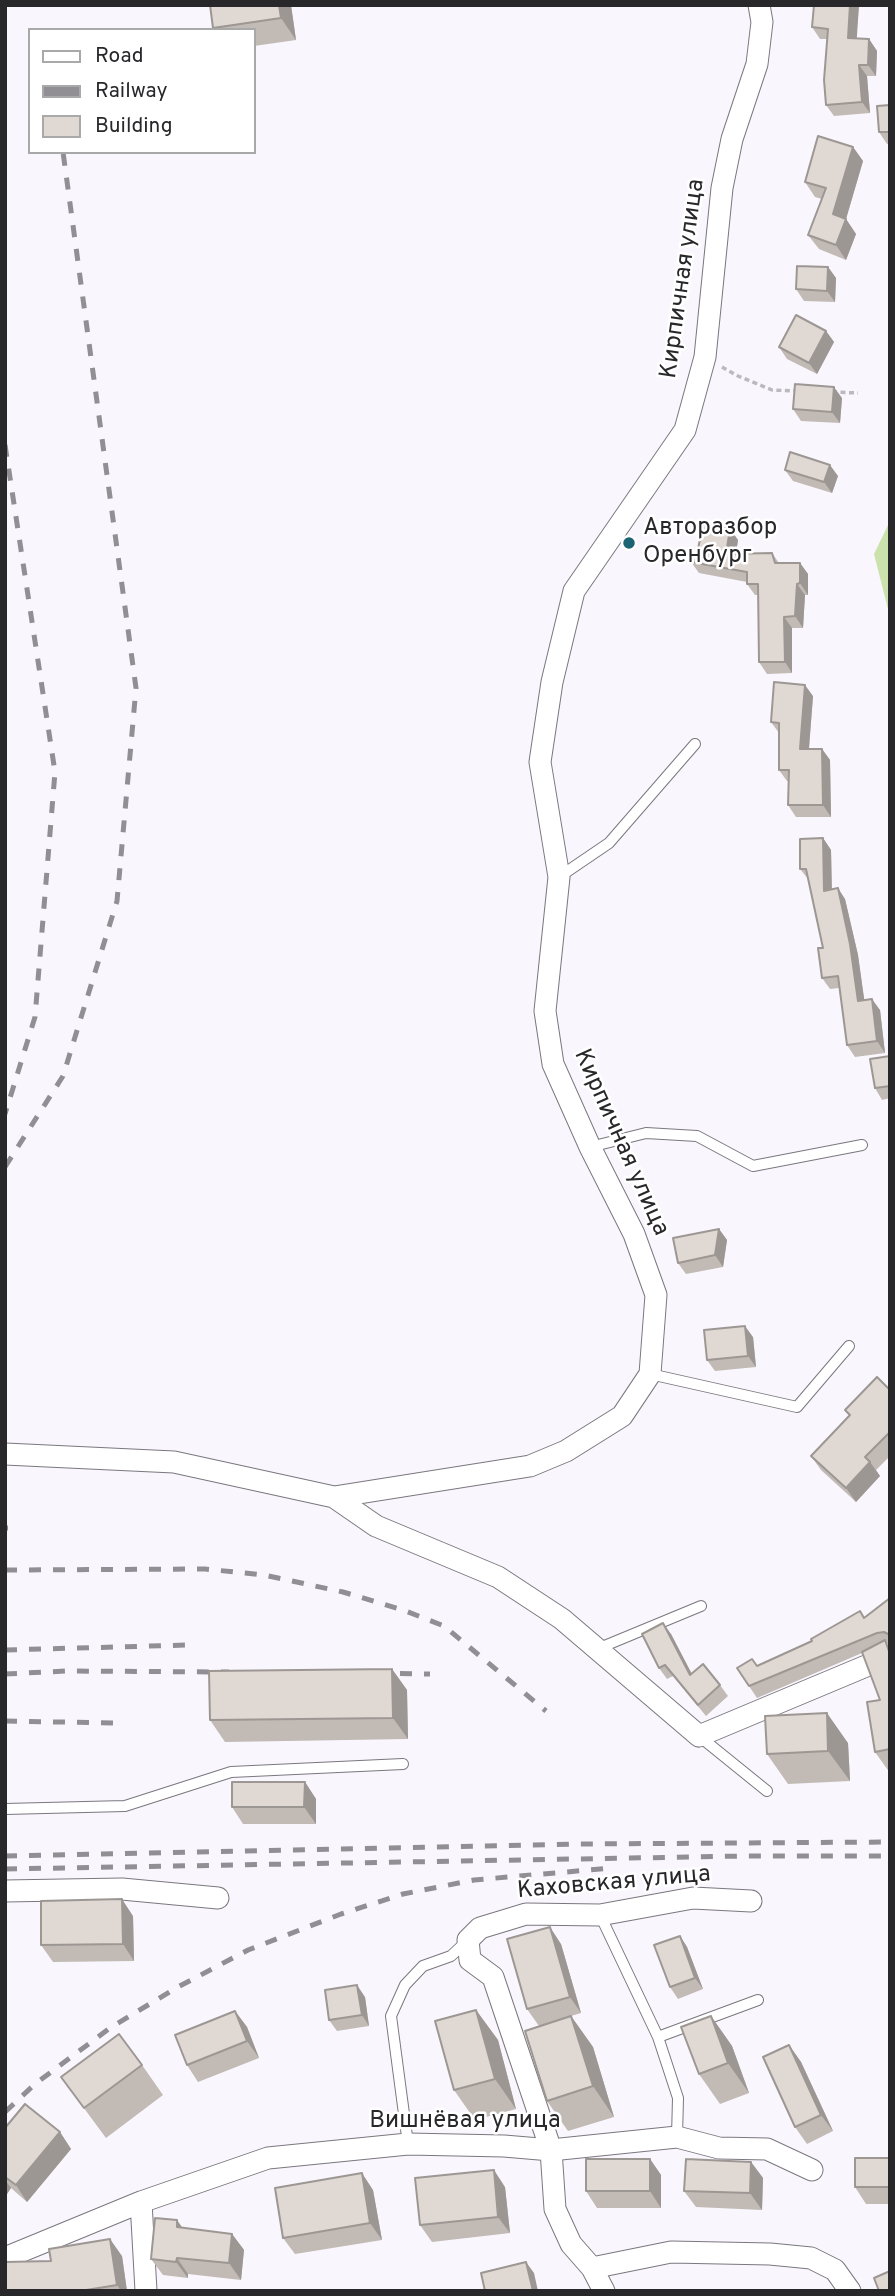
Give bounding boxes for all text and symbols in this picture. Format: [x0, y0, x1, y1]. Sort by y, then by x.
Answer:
legend [28, 28, 256, 154]
text: Road [95, 43, 144, 70]
text: Railway [95, 78, 168, 105]
text: Building [95, 113, 173, 140]
street label: Кирпичная улица [656, 177, 712, 381]
place label: Авторазбор Оренбург [643, 515, 777, 571]
marker: Авторазбор Оренбург [621, 535, 637, 551]
street label: Кирпичная улица [566, 1045, 674, 1241]
street label: Каховская улица [516, 1861, 712, 1907]
street label: Вишнёвая улица [369, 2108, 561, 2136]

